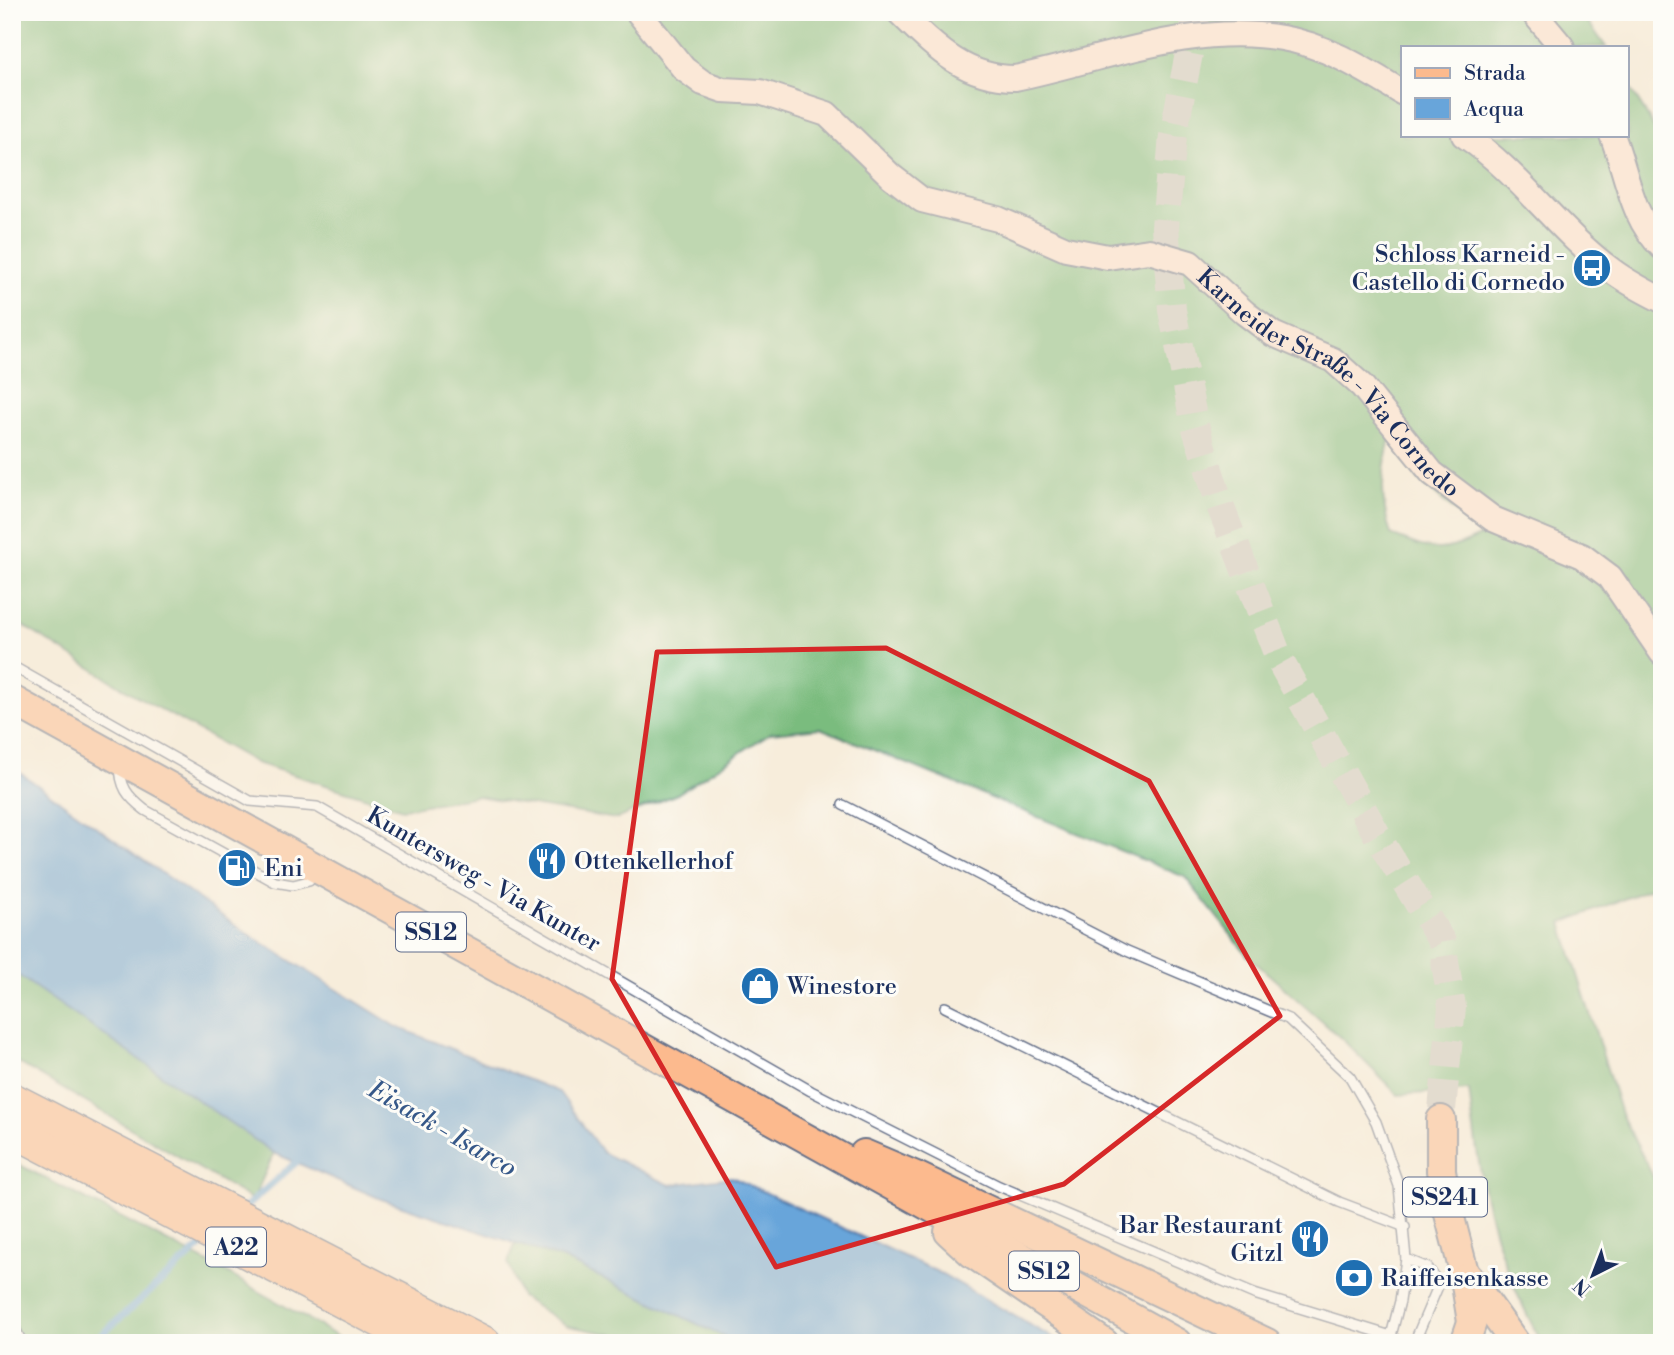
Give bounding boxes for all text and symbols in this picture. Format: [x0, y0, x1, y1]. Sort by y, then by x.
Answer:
legend [1401, 46, 1628, 136]
text: Strada [1464, 61, 1526, 87]
text: Acqua [1463, 97, 1524, 123]
place label: Schloss Karneid - Castello di Cornedo [1352, 240, 1565, 298]
bus stop icon: Schloss Karneid - Castello di Cornedo [1571, 247, 1613, 289]
street label: Karneider Straße - Via Cornedo [1190, 262, 1465, 504]
street label: Kuntersweg - Via Kunter [361, 801, 606, 959]
restaurant icon: Ottenkellerhof [526, 840, 568, 882]
fuel station icon: Eni [216, 847, 258, 889]
place label: Ottenkellerhof [574, 847, 734, 877]
place label: Eni [264, 854, 303, 884]
road number: SS12 [396, 912, 466, 951]
shop icon: Winestore [739, 965, 781, 1007]
place label: Winestore [786, 972, 897, 1002]
water label: Eisack - Isarco [362, 1073, 522, 1184]
road number: SS241 [1403, 1178, 1487, 1216]
place label: Bar Restaurant Gitzl [1119, 1211, 1283, 1269]
restaurant icon: Bar Restaurant Gitzl [1289, 1218, 1331, 1260]
road number: A22 [206, 1228, 266, 1266]
north arrow [1558, 1240, 1628, 1310]
road number: SS12 [1009, 1252, 1079, 1290]
bank icon: Raiffeisenkasse [1333, 1257, 1375, 1299]
place label: Raiffeisenkasse [1381, 1264, 1549, 1294]
text: N [1569, 1273, 1596, 1301]

